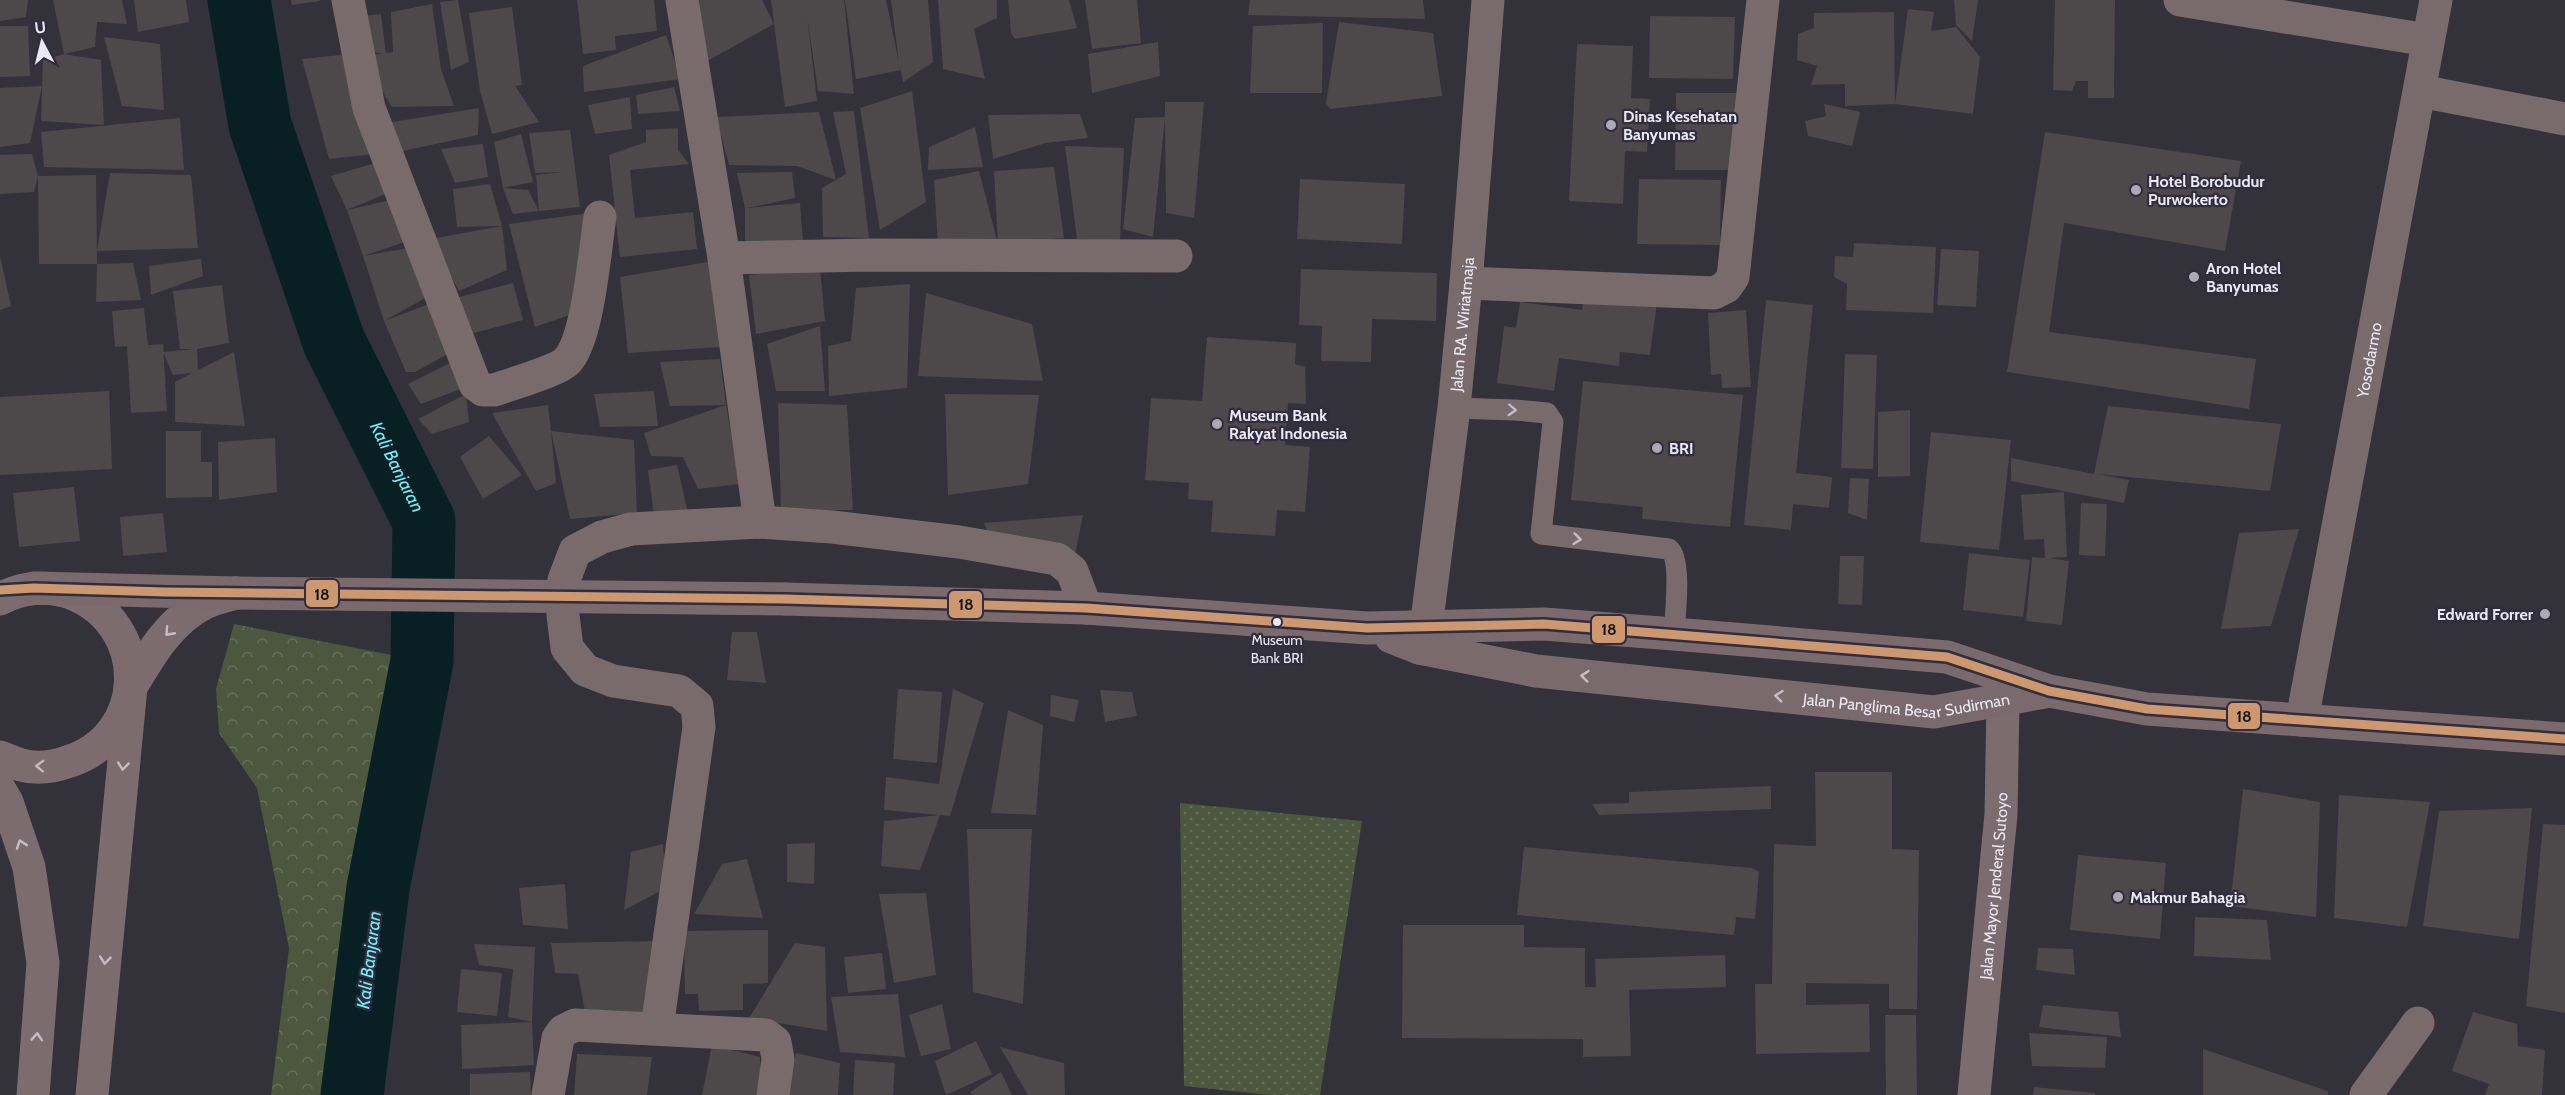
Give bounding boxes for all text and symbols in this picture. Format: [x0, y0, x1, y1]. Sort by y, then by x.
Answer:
north arrow [12, 12, 72, 72]
text: U [33, 17, 47, 38]
place label: Dinas Kesehatan Banyumas [1623, 107, 1737, 144]
marker: Dinas Kesehatan Banyumas [1604, 118, 1618, 132]
place label: Hotel Borobudur Purwokerto [2148, 172, 2265, 209]
marker: Hotel Borobudur Purwokerto [2129, 183, 2143, 197]
street label: Jalan RA. Wiriatmaja [1447, 256, 1478, 393]
place label: Aron Hotel Banyumas [2206, 259, 2281, 296]
marker: Aron Hotel Banyumas [2187, 270, 2201, 284]
street label: Yosodarmo [2353, 321, 2386, 401]
one-way arrow [1508, 403, 1517, 416]
place label: Museum Bank Rakyat Indonesia [1229, 406, 1347, 443]
marker: Museum Bank Rakyat Indonesia [1210, 417, 1224, 431]
water label: Kali Banjaran [365, 418, 429, 516]
place label: BRI [1669, 439, 1694, 458]
marker: BRI [1650, 441, 1664, 455]
one-way arrow [1572, 532, 1581, 545]
line badge: 18 [305, 579, 339, 608]
text: 18 [314, 585, 330, 604]
line badge: 18 [948, 590, 983, 619]
text: 18 [958, 595, 974, 614]
place label: Edward Forrer [2437, 605, 2534, 624]
marker: Edward Forrer [2538, 607, 2552, 621]
line badge: 18 [1591, 615, 1626, 644]
marker: Museum Bank BRI [1271, 616, 1283, 628]
text: 18 [1601, 620, 1617, 639]
one-way arrow [165, 625, 176, 636]
place label: Museum Bank BRI [1251, 631, 1303, 667]
one-way arrow [1580, 670, 1589, 683]
street label: Jalan Panglima Besar Sudirman [1801, 689, 2011, 722]
one-way arrow [1774, 690, 1783, 703]
line badge: 18 [2227, 702, 2261, 730]
text: 18 [2236, 707, 2252, 726]
one-way arrow [36, 760, 45, 773]
one-way arrow [117, 762, 130, 771]
street label: Jalan Mayor Jenderal Sutoyo [1976, 792, 2011, 981]
one-way arrow [16, 839, 29, 850]
place label: Makmur Bahagia [2130, 888, 2246, 907]
marker: Makmur Bahagia [2111, 890, 2125, 904]
water label: Kali Banjaran [352, 910, 386, 1010]
one-way arrow [99, 956, 112, 965]
one-way arrow [31, 1032, 44, 1041]

